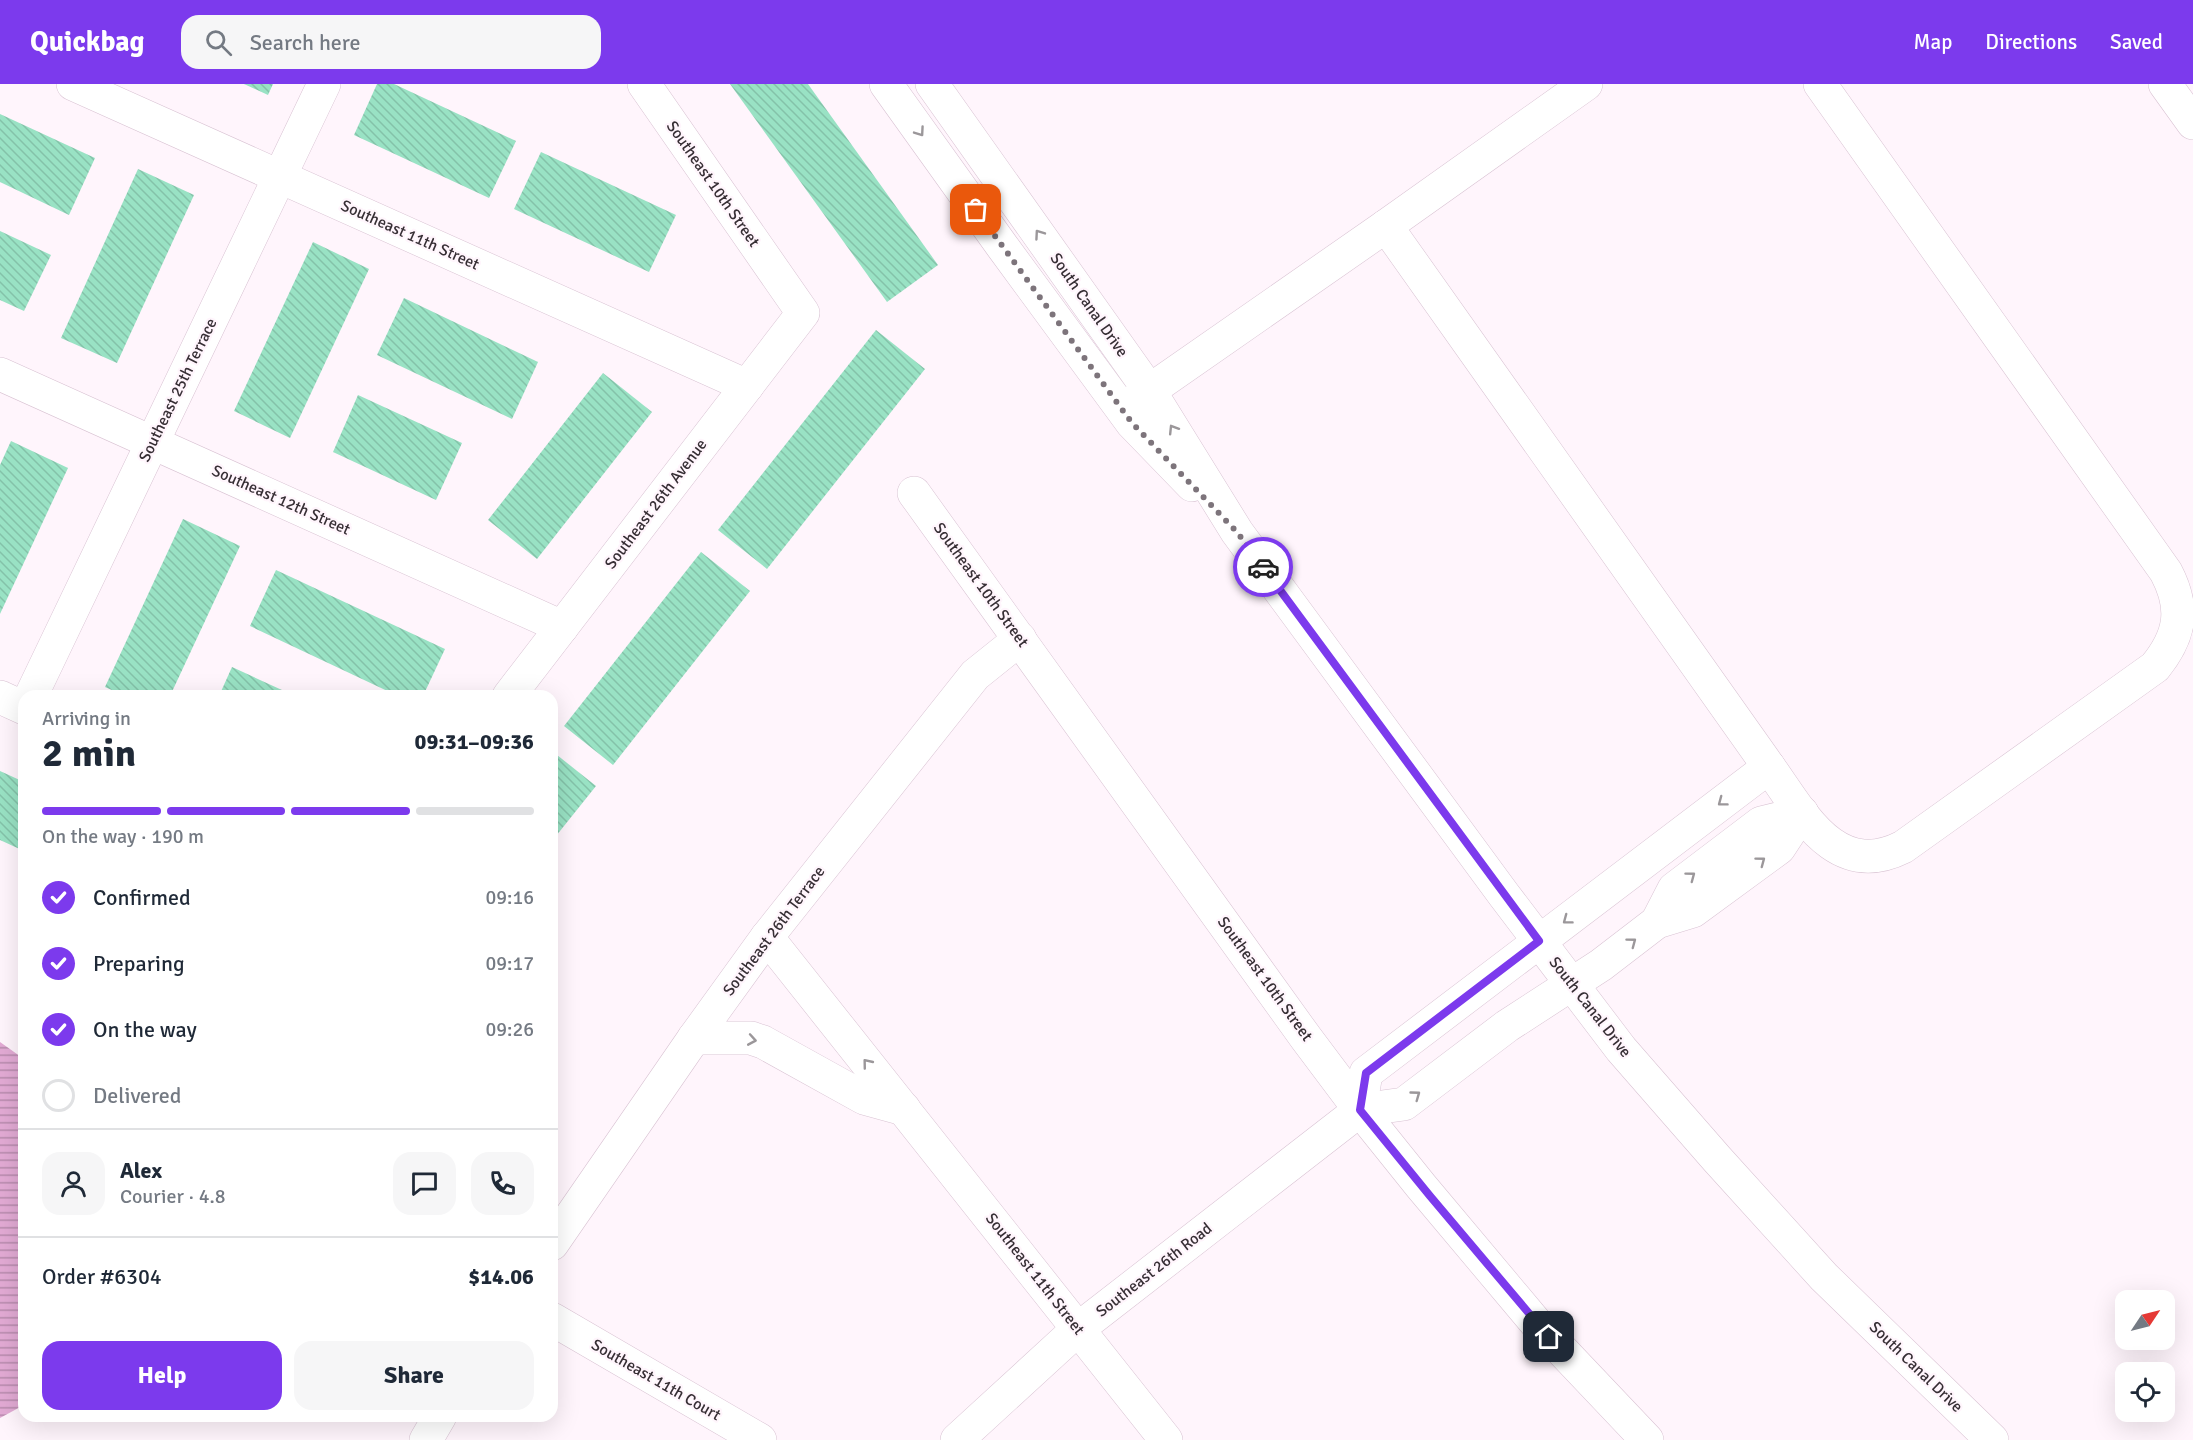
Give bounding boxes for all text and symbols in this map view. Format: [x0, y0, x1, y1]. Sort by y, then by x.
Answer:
search box [181, 15, 601, 69]
text: Quickbag [30, 25, 145, 59]
icon: search [202, 26, 235, 59]
text: Search here [250, 29, 361, 56]
text: Map [1914, 29, 1952, 55]
text: Directions [1985, 29, 2077, 55]
text: Saved [2110, 29, 2163, 55]
street label: Southeast 10th Street [662, 117, 764, 251]
one-way arrow [913, 125, 924, 136]
pin [950, 184, 1001, 235]
icon: bag [959, 193, 992, 226]
street label: Southeast 11th Street [338, 195, 483, 275]
one-way arrow [1035, 229, 1046, 240]
street label: South Canal Drive [1046, 249, 1132, 361]
street label: Southeast 25th Terrace [135, 315, 221, 465]
one-way arrow [1169, 425, 1181, 435]
street label: Southeast 26th Avenue [601, 435, 711, 573]
street label: Southeast 12th Street [209, 460, 354, 540]
street label: Southeast 10th Street [929, 519, 1033, 652]
courier [1233, 537, 1293, 597]
icon: car [1247, 551, 1280, 584]
text: Arriving in [42, 706, 131, 731]
text: 09:31–09:36 [415, 728, 534, 755]
text: 2 min [42, 729, 136, 777]
one-way arrow [1718, 795, 1729, 806]
text: On the way · 190 m [42, 824, 204, 849]
one-way arrow [1754, 858, 1765, 869]
street label: Southeast 26th Terrace [719, 862, 829, 1000]
one-way arrow [1684, 873, 1695, 884]
icon: check [42, 881, 75, 914]
text: Confirmed [93, 884, 191, 911]
text: 09:16 [485, 885, 534, 910]
street label: Southeast 10th Street [1213, 913, 1317, 1046]
one-way arrow [1562, 913, 1573, 924]
one-way arrow [1625, 938, 1636, 949]
icon: check [42, 947, 75, 980]
text: Preparing [93, 950, 185, 977]
text: 09:17 [485, 951, 534, 976]
street label: South Canal Drive [1544, 953, 1636, 1061]
icon: check [42, 1013, 75, 1046]
text: On the way [93, 1016, 197, 1043]
text: 09:26 [485, 1017, 534, 1042]
one-way arrow [747, 1033, 757, 1046]
one-way arrow [863, 1059, 874, 1070]
text: Delivered [93, 1082, 181, 1109]
one-way arrow [1409, 1091, 1420, 1102]
button: person [42, 1152, 105, 1215]
button: chat [393, 1152, 456, 1215]
button: phone [471, 1152, 534, 1215]
text: Alex [120, 1157, 162, 1184]
text: Courier · 4.8 [120, 1184, 226, 1209]
street label: Southeast 11th Street [981, 1209, 1089, 1339]
street label: Southeast 26th Road [1092, 1218, 1216, 1322]
text: Order #6304 [42, 1263, 162, 1290]
text: $14.06 [468, 1263, 534, 1290]
north arrow [2115, 1290, 2175, 1350]
map controls [2115, 1290, 2175, 1422]
pin [1523, 1311, 1574, 1362]
street label: South Canal Drive [1865, 1317, 1967, 1417]
icon: home [1532, 1320, 1565, 1353]
street label: Southeast 11th Court [588, 1335, 725, 1425]
button: Help [42, 1341, 282, 1410]
button: Share [294, 1341, 534, 1410]
button: locate [2115, 1362, 2175, 1422]

